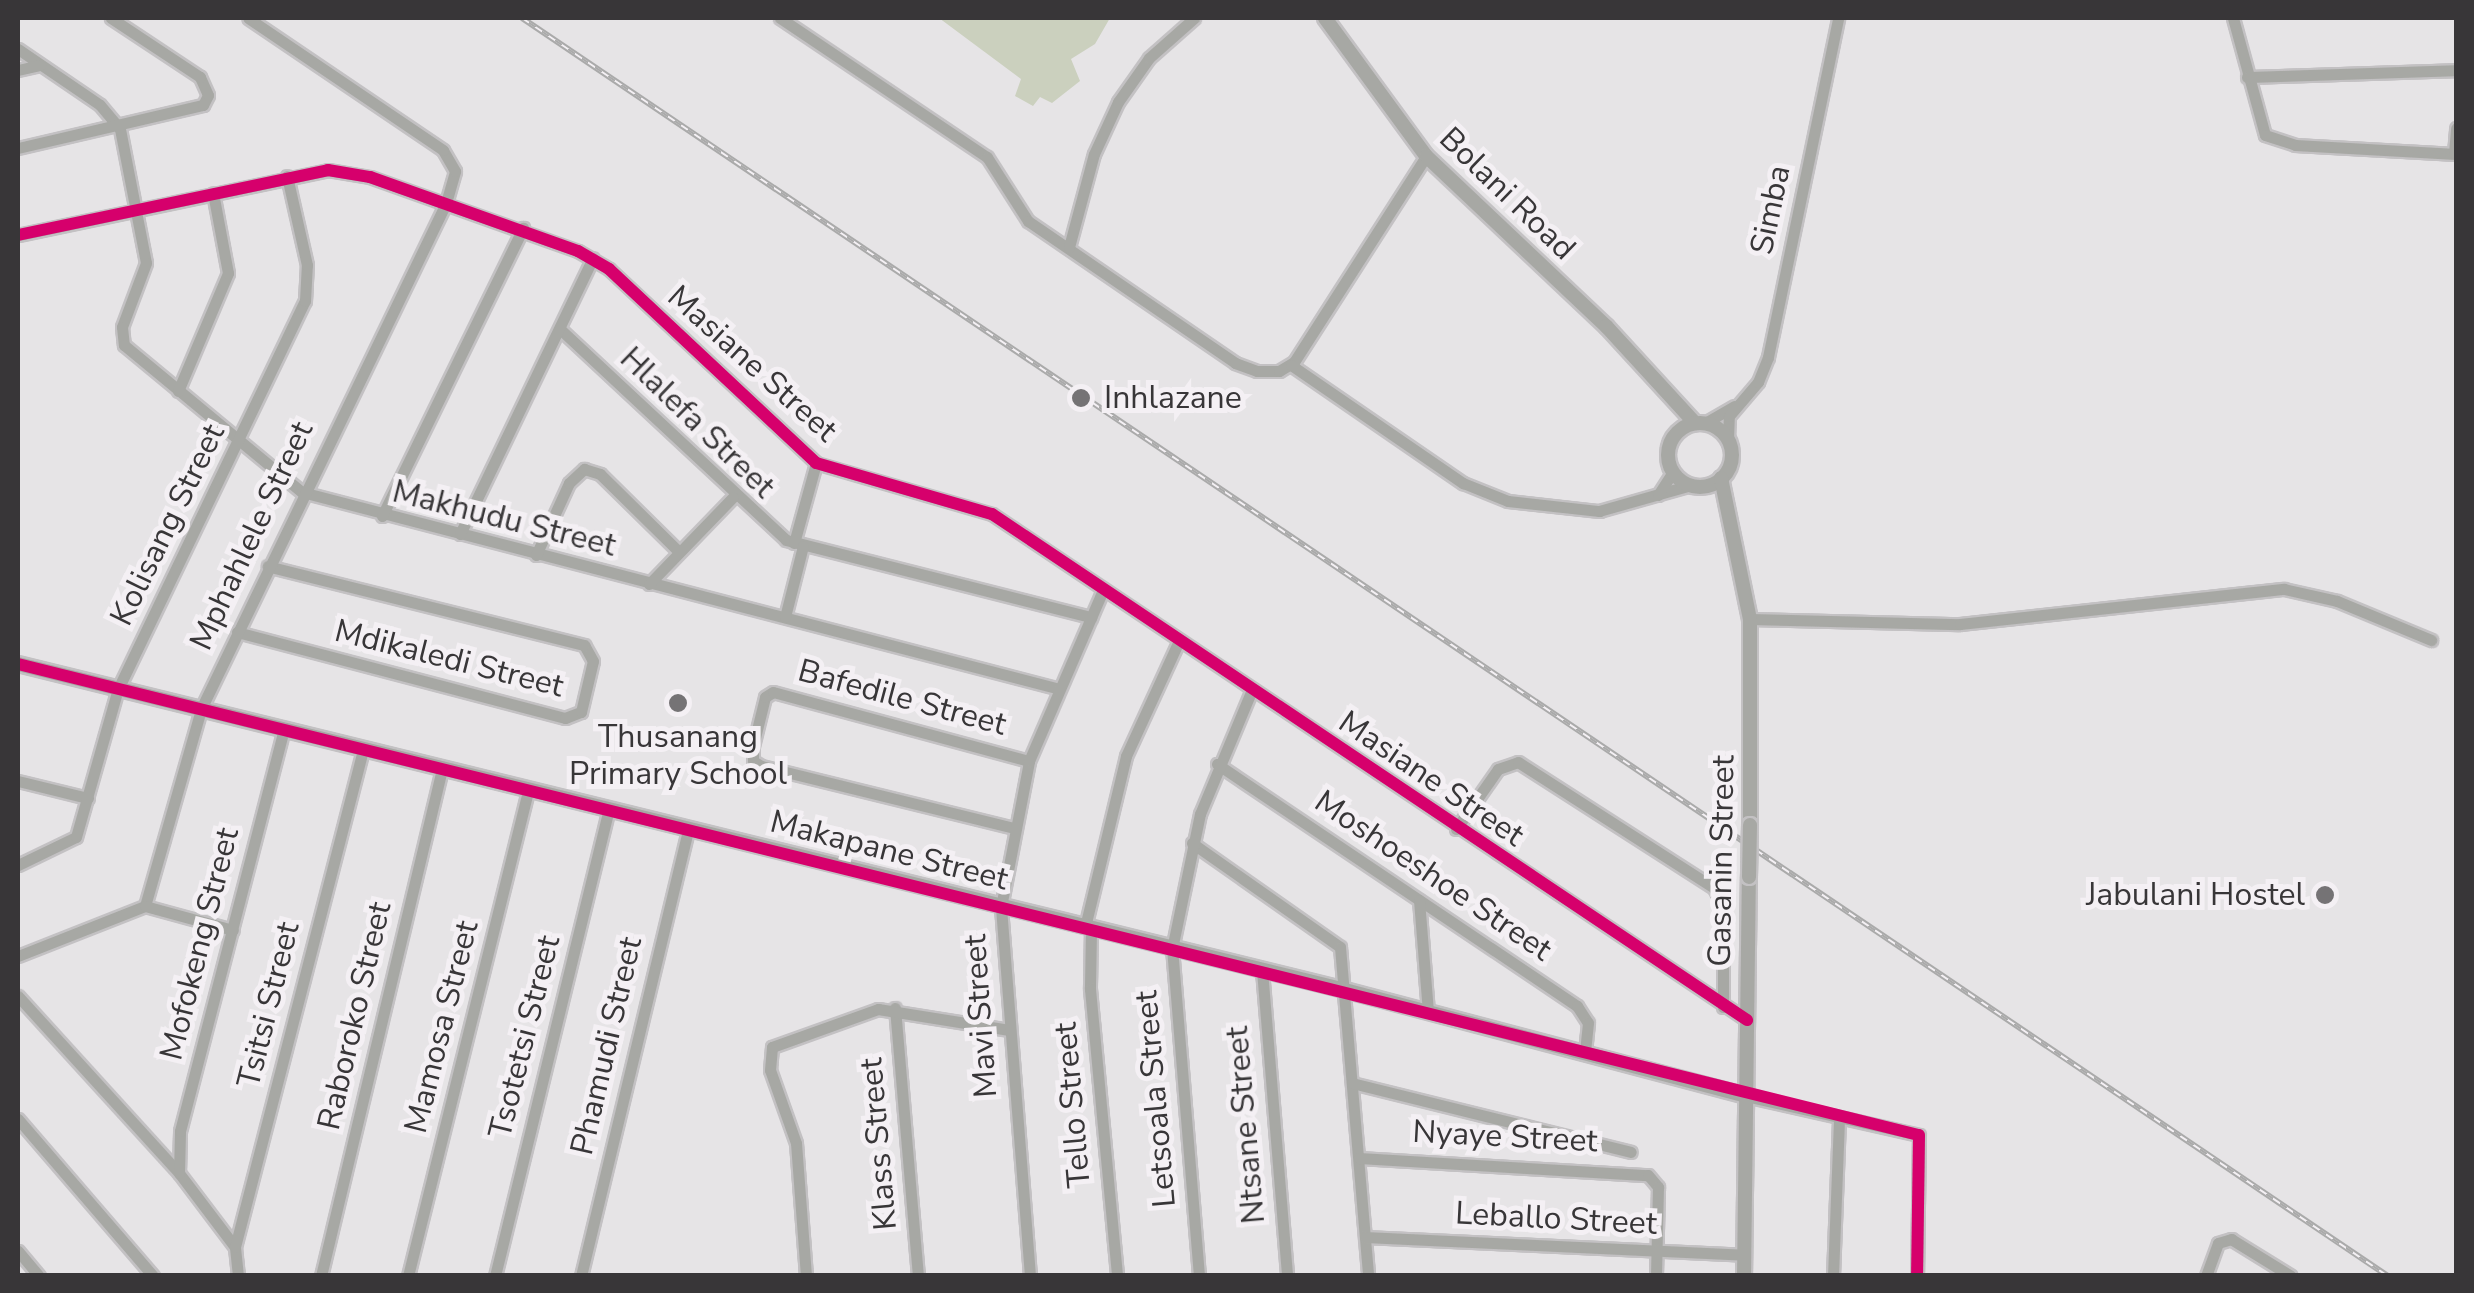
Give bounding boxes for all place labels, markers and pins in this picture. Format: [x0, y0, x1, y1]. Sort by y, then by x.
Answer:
place label: Inhlazane [1104, 379, 1242, 417]
marker: Inhlazane [1068, 385, 1094, 411]
marker: Thusanang Primary School [667, 692, 689, 714]
place label: Thusanang Primary School [569, 719, 787, 794]
place label: Jabulani Hostel [2086, 876, 2305, 914]
marker: Jabulani Hostel [2314, 884, 2336, 906]

